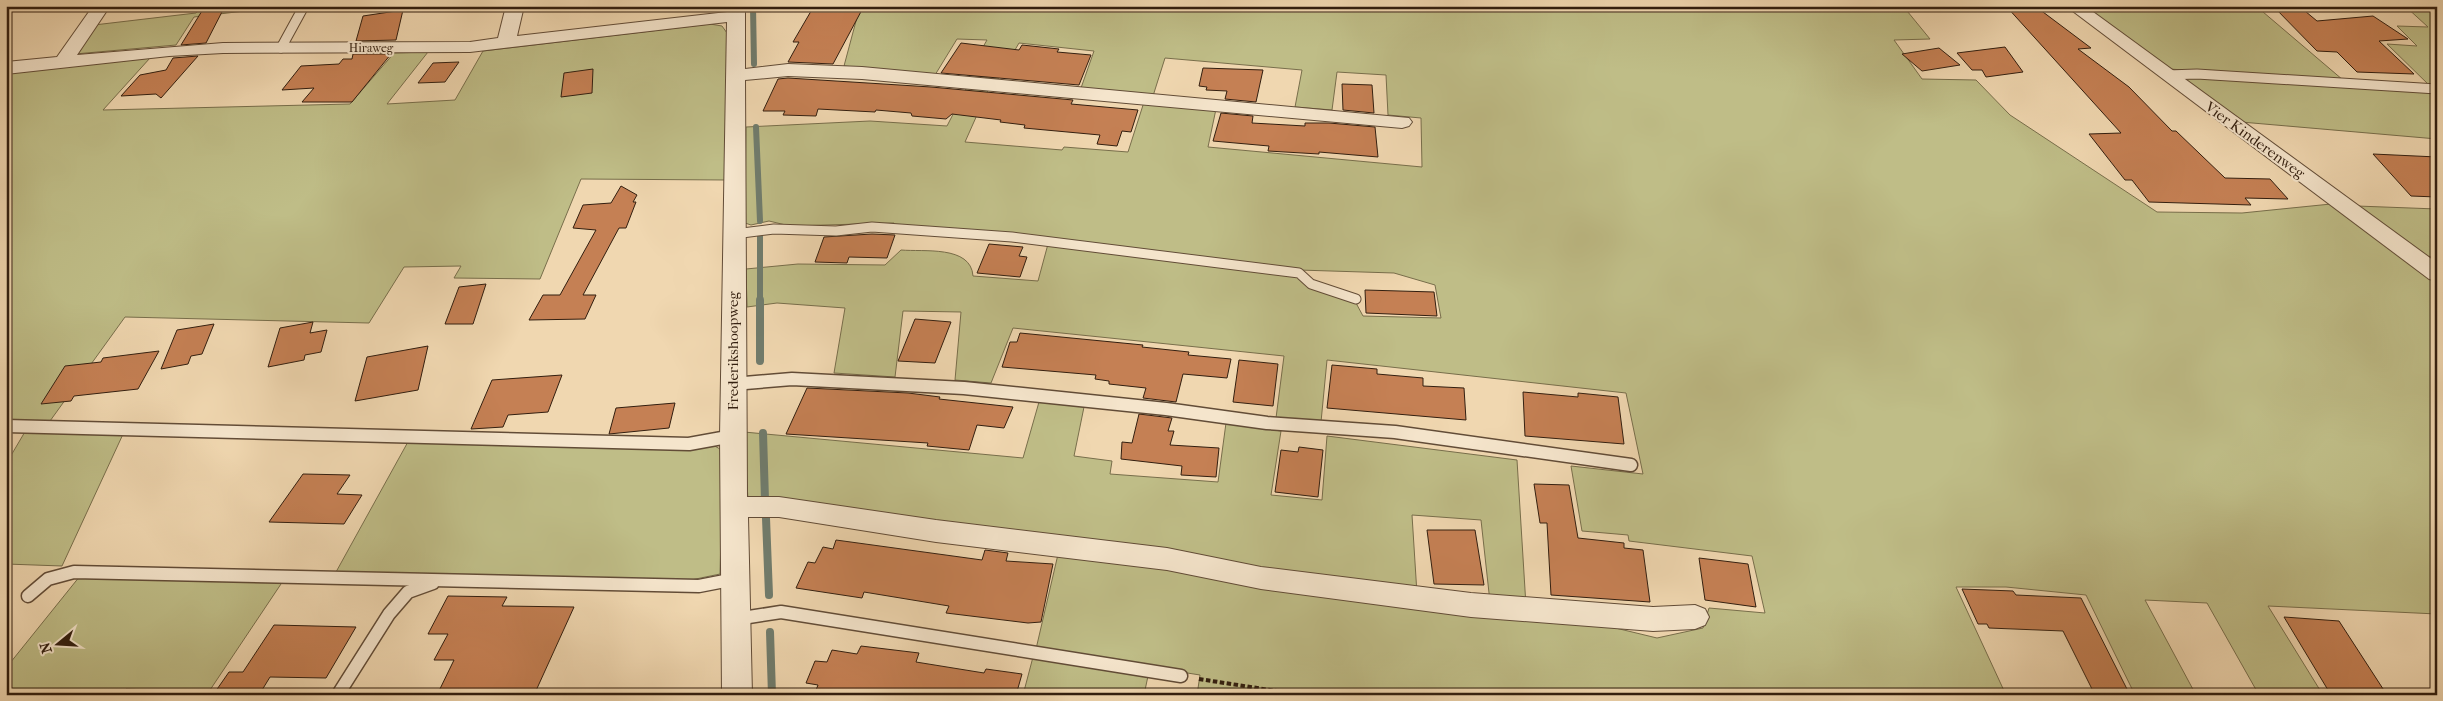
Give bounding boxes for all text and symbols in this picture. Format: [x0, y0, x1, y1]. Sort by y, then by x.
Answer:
street label: Hiraweg [349, 41, 394, 55]
street label: Vier Kinderenweg [2201, 97, 2309, 183]
street label: Frederikshoopweg [724, 290, 742, 411]
north arrow [32, 618, 82, 668]
text: N [36, 640, 56, 656]

